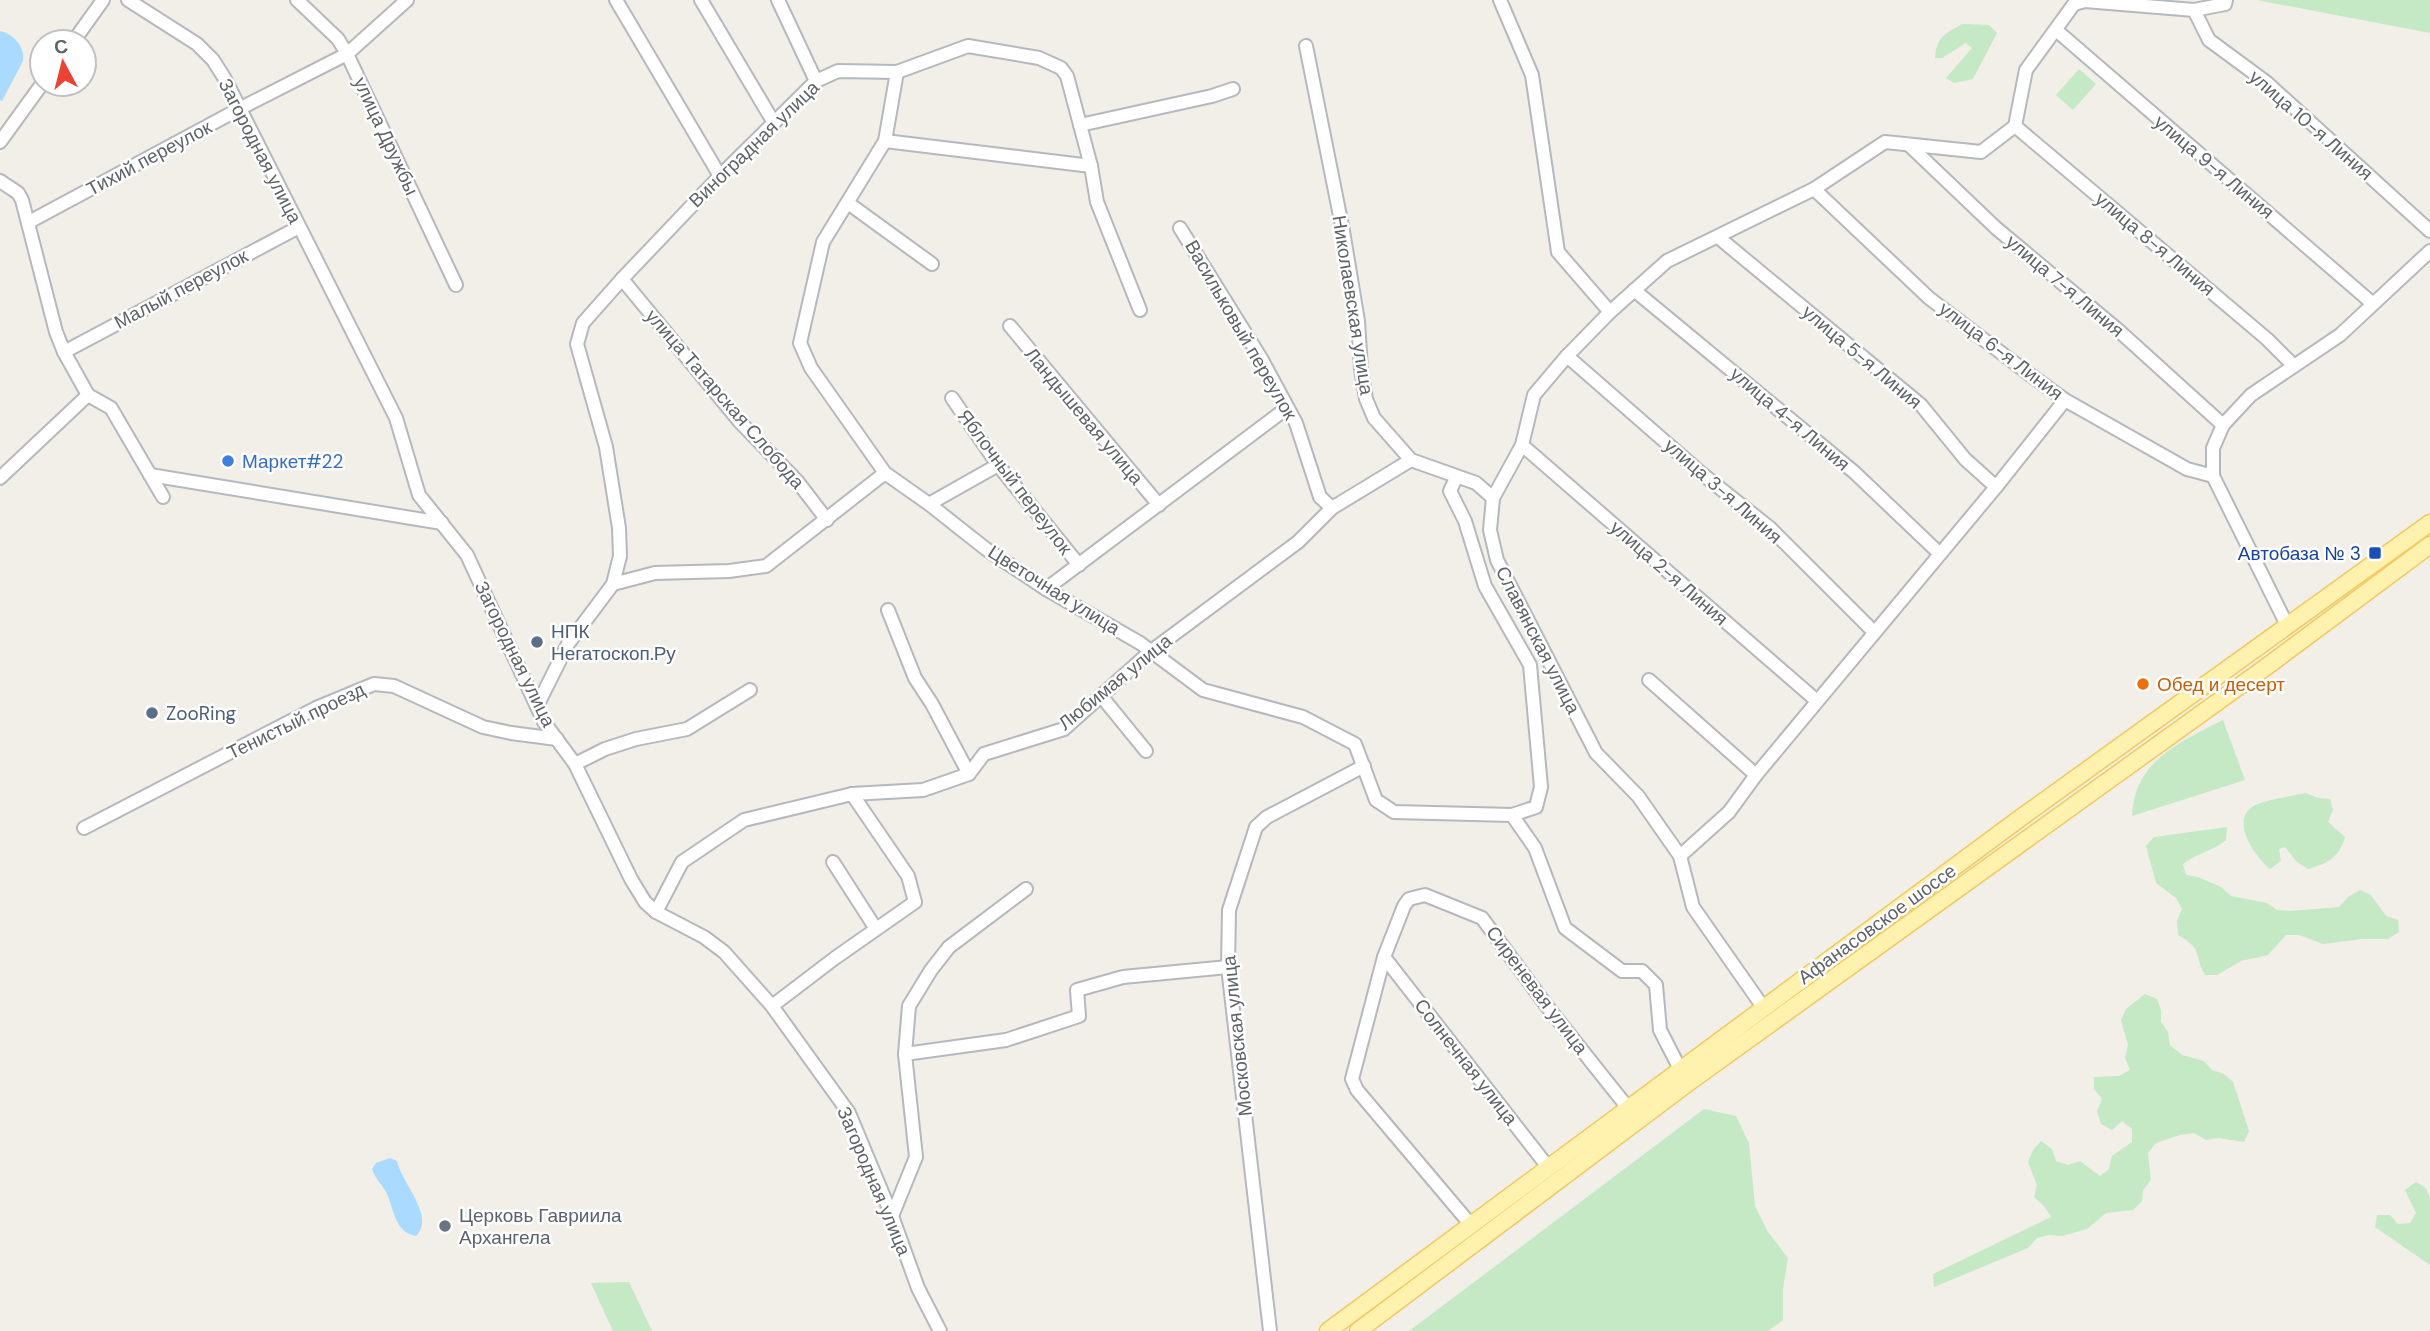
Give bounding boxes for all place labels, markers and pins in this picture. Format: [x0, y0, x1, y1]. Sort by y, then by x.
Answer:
place label: Маркет#22 [242, 449, 344, 474]
marker: Маркет#22 [220, 453, 236, 469]
place label: Автобаза № 3 [2238, 541, 2361, 566]
marker: Автобаза № 3 [2367, 545, 2383, 561]
place label: НПК Негатоскоп.Ру [551, 619, 676, 666]
marker: НПК Негатоскоп.Ру [529, 634, 545, 650]
place label: Обед и десерт [2157, 672, 2285, 697]
marker: Обед и десерт [2135, 676, 2151, 692]
place label: ZooRing [166, 701, 237, 726]
marker: ZooRing [144, 705, 160, 721]
place label: Церковь Гавриила Архангела [459, 1203, 622, 1250]
marker: Церковь Гавриила Архангела [437, 1218, 453, 1234]

